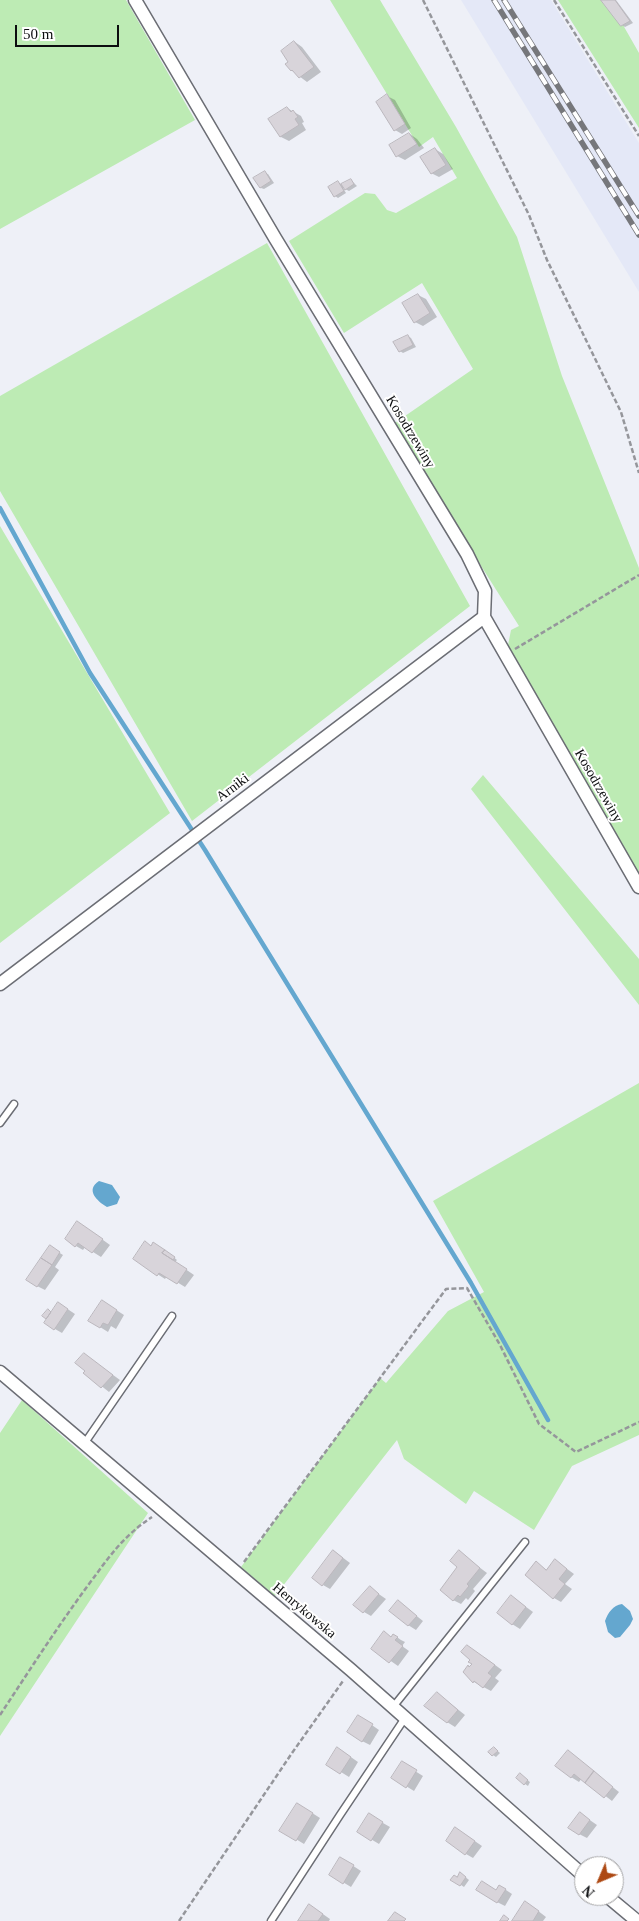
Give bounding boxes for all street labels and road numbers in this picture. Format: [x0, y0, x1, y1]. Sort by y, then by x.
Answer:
street label: Kosodrzewiny [382, 393, 438, 471]
street label: Kosodrzewiny [570, 746, 626, 826]
street label: Arniki [213, 770, 253, 806]
street label: Henrykowska [269, 1580, 339, 1642]

